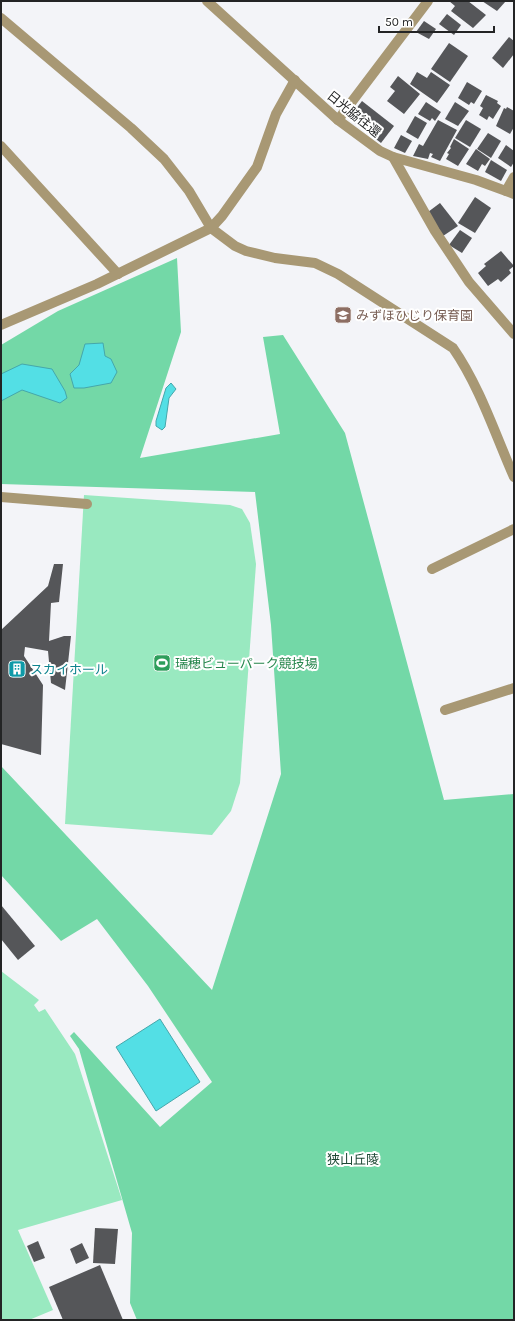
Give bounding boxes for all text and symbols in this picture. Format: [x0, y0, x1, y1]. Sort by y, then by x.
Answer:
scale bar [379, 8, 494, 34]
text: 50 m [385, 15, 413, 29]
street label: 日光脇往還 [324, 88, 384, 140]
school or university icon: みずほひじり保育園 [333, 305, 353, 325]
place label: みずほひじり保育園 [356, 308, 473, 323]
sports icon: 瑞穂ビューパーク競技場 [152, 653, 172, 673]
place label: 瑞穂ビューパーク競技場 [175, 656, 318, 671]
building icon: スカイホール [7, 659, 27, 679]
place label: スカイホール [30, 662, 108, 677]
park label: 狭山丘陵 [327, 1152, 379, 1167]

